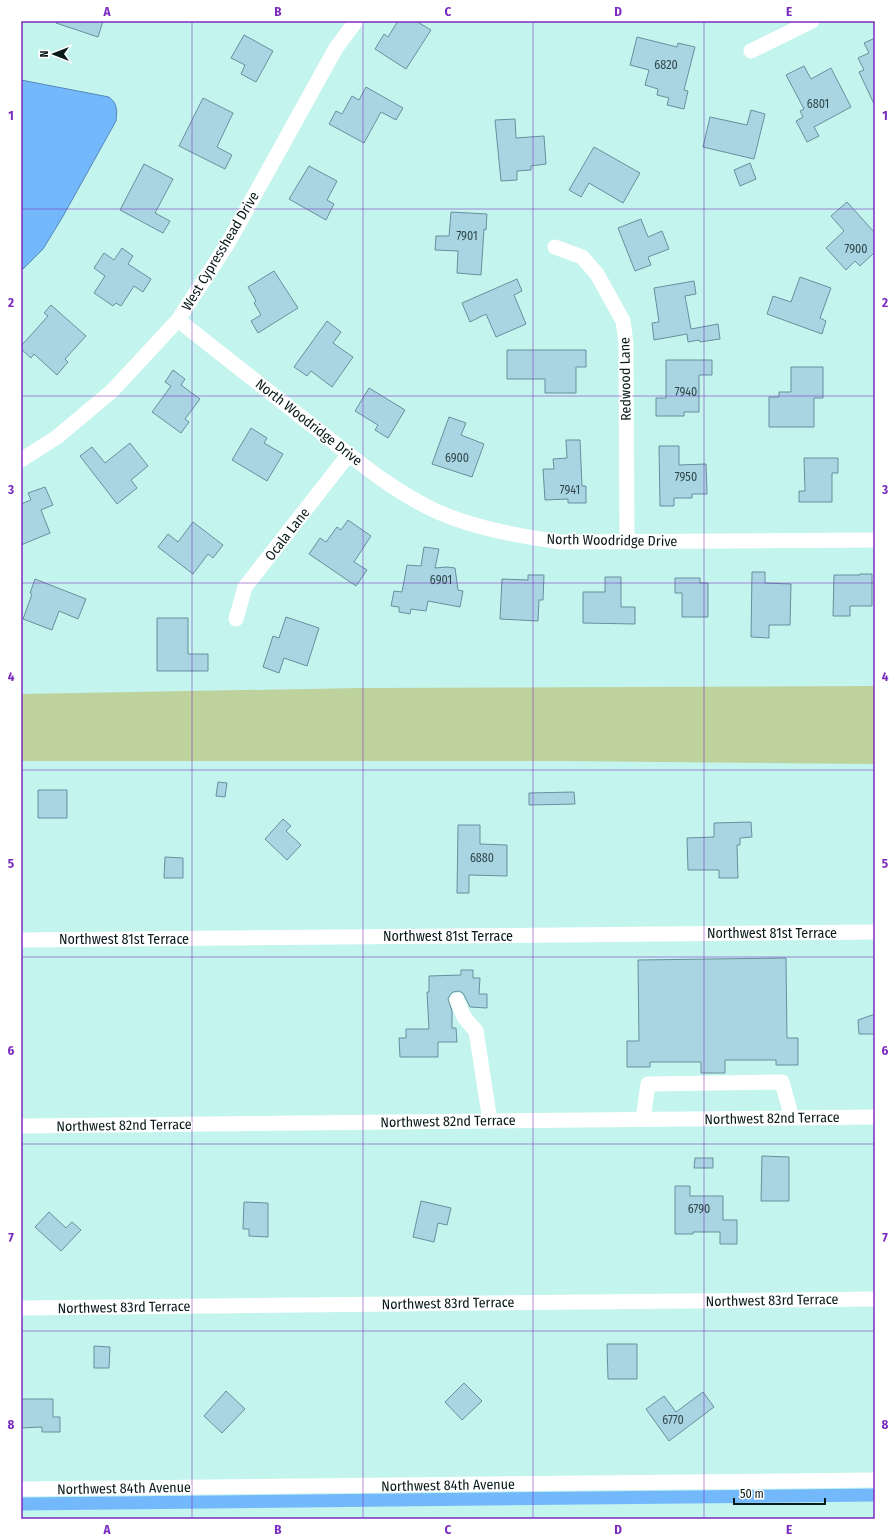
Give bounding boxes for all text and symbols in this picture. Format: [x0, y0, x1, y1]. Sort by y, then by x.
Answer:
text: A [102, 4, 111, 19]
text: B [274, 4, 282, 19]
text: C [445, 4, 452, 19]
text: D [614, 4, 622, 19]
text: E [786, 4, 792, 19]
north arrow [34, 34, 74, 74]
text: N [38, 51, 51, 57]
house number: 6820 [654, 58, 678, 72]
house number: 6801 [807, 97, 829, 111]
text: 1 [8, 108, 14, 123]
text: 1 [882, 108, 888, 123]
street label: West Cypresshead Drive [178, 189, 263, 314]
house number: 7901 [456, 229, 478, 243]
house number: 7900 [844, 242, 868, 256]
text: 2 [7, 295, 14, 310]
text: 2 [881, 295, 888, 310]
street label: Redwood Lane [616, 337, 635, 421]
street label: North Woodridge Drive [252, 375, 365, 469]
house number: 7940 [675, 385, 697, 399]
house number: 6900 [445, 451, 469, 465]
house number: 7950 [675, 470, 697, 484]
text: 3 [7, 482, 14, 497]
text: 3 [881, 482, 888, 497]
house number: 7941 [560, 483, 580, 497]
street label: Ocala Lane [261, 504, 313, 564]
street label: North Woodridge Drive [547, 531, 678, 550]
house number: 6901 [430, 573, 452, 587]
text: 4 [8, 669, 15, 684]
text: 4 [882, 669, 889, 684]
house number: 6880 [470, 851, 494, 865]
text: 5 [8, 856, 14, 871]
text: 5 [882, 856, 888, 871]
street label: Northwest 81st Terrace [707, 925, 837, 942]
street label: Northwest 81st Terrace [383, 928, 513, 945]
street label: Northwest 81st Terrace [59, 931, 189, 948]
text: 6 [8, 1043, 15, 1058]
text: 6 [882, 1043, 889, 1058]
street label: Northwest 82nd Terrace [704, 1109, 840, 1128]
street label: Northwest 82nd Terrace [380, 1112, 516, 1131]
street label: Northwest 82nd Terrace [56, 1116, 192, 1135]
house number: 6790 [688, 1202, 710, 1216]
text: 7 [8, 1230, 14, 1245]
text: 7 [882, 1230, 888, 1245]
street label: Northwest 83rd Terrace [706, 1291, 839, 1310]
street label: Northwest 83rd Terrace [382, 1294, 515, 1313]
street label: Northwest 83rd Terrace [58, 1298, 191, 1317]
house number: 6770 [662, 1413, 684, 1427]
text: 8 [8, 1417, 15, 1432]
text: 8 [882, 1417, 889, 1432]
street label: Northwest 84th Avenue [381, 1476, 515, 1495]
street label: Northwest 84th Avenue [57, 1479, 191, 1498]
scale bar [734, 1480, 825, 1506]
text: 50 m [740, 1487, 764, 1501]
text: A [102, 1522, 111, 1537]
text: B [274, 1522, 282, 1537]
text: C [445, 1522, 452, 1537]
text: D [614, 1522, 622, 1537]
text: E [786, 1522, 792, 1537]

